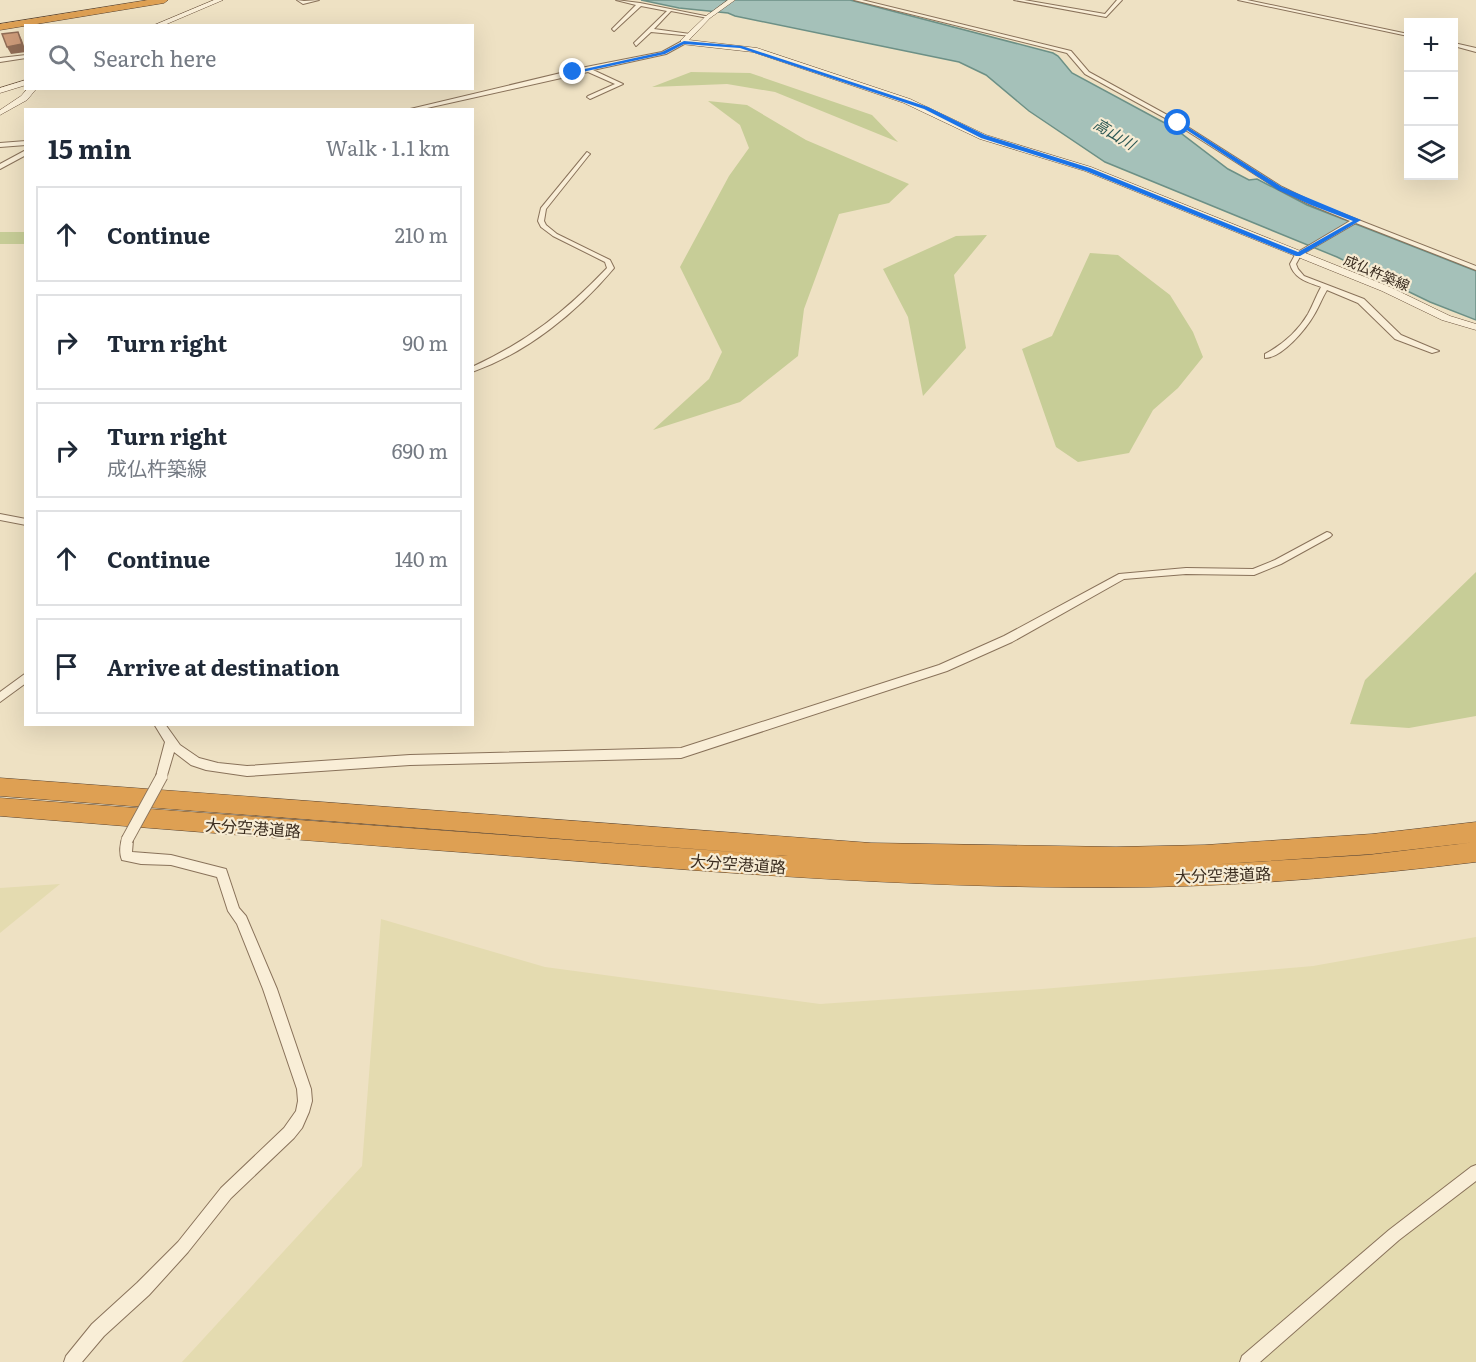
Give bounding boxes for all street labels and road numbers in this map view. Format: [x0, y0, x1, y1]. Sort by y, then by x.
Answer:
street label: 成仏杵築線 [1341, 249, 1413, 295]
street label: 大分空港道路 [204, 812, 302, 842]
street label: 大分空港道路 [689, 848, 787, 878]
street label: 大分空港道路 [1175, 860, 1271, 888]

